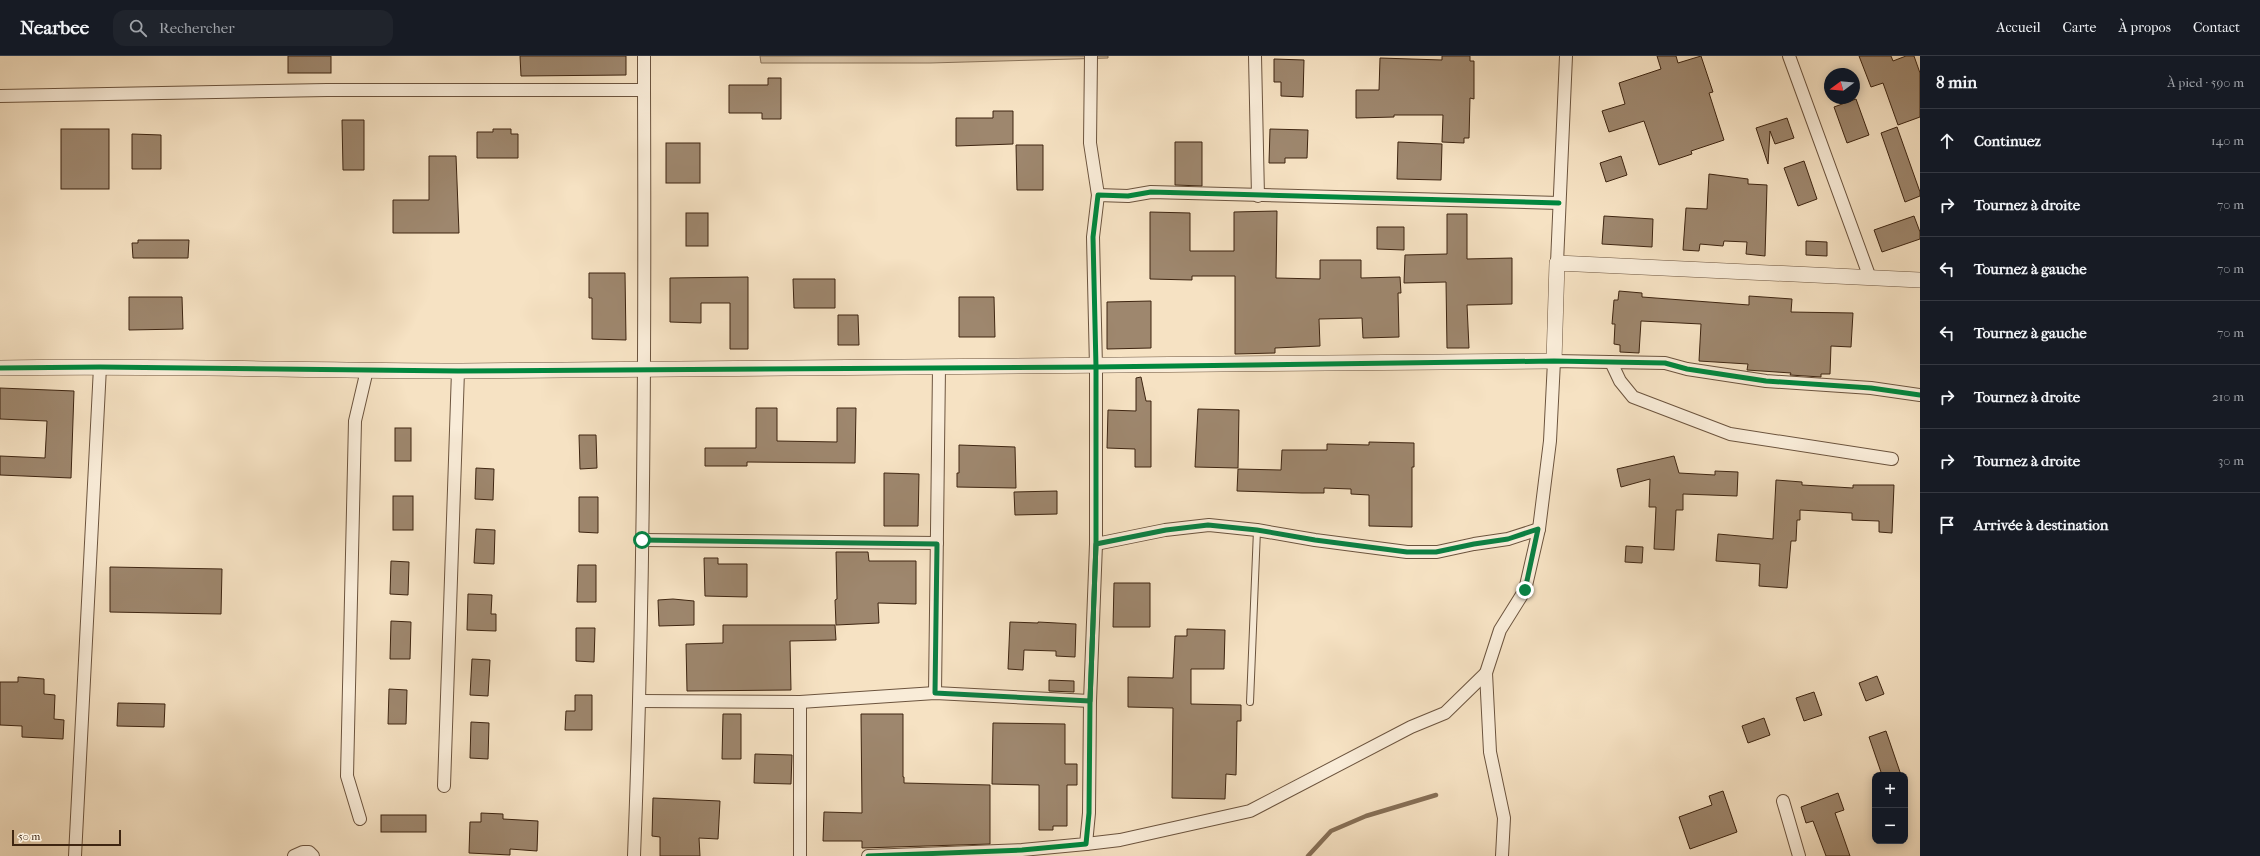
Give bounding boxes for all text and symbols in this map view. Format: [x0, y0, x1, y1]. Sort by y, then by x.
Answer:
search box [113, 10, 393, 46]
text: Nearbee [20, 17, 89, 39]
icon: search [127, 17, 149, 39]
text: Rechercher [159, 19, 235, 37]
text: Accueil [1996, 19, 2041, 36]
text: Carte [2063, 19, 2096, 36]
text: À propos [2118, 19, 2171, 36]
text: Contact [2193, 19, 2240, 36]
north arrow [1824, 68, 1860, 104]
text: 8 min [1936, 72, 1977, 92]
text: À pied · 590 m [2167, 75, 2244, 90]
icon: ahead [1936, 130, 1958, 152]
text: Continuez [1974, 132, 2041, 150]
text: 140 m [2211, 133, 2244, 148]
icon: right [1936, 194, 1958, 216]
text: Tournez à droite [1974, 196, 2080, 214]
text: 70 m [2217, 197, 2244, 212]
icon: left [1936, 258, 1958, 280]
text: Tournez à gauche [1974, 260, 2087, 278]
text: 70 m [2217, 261, 2244, 276]
icon: left [1936, 322, 1958, 344]
text: Tournez à gauche [1974, 324, 2087, 342]
text: 70 m [2217, 325, 2244, 340]
icon: right [1936, 386, 1958, 408]
text: Tournez à droite [1974, 388, 2080, 406]
text: 210 m [2212, 389, 2244, 404]
icon: right [1936, 450, 1958, 472]
text: Tournez à droite [1974, 452, 2080, 470]
text: 30 m [2218, 453, 2244, 468]
icon: arrive [1936, 514, 1958, 536]
text: Arrivée à destination [1974, 516, 2109, 534]
route start [633, 531, 651, 549]
route end [1516, 581, 1534, 599]
map controls [1872, 772, 1908, 844]
button: + [1872, 772, 1908, 808]
button: − [1872, 808, 1908, 844]
scale bar [12, 828, 121, 847]
text: 50 m [18, 830, 40, 843]

